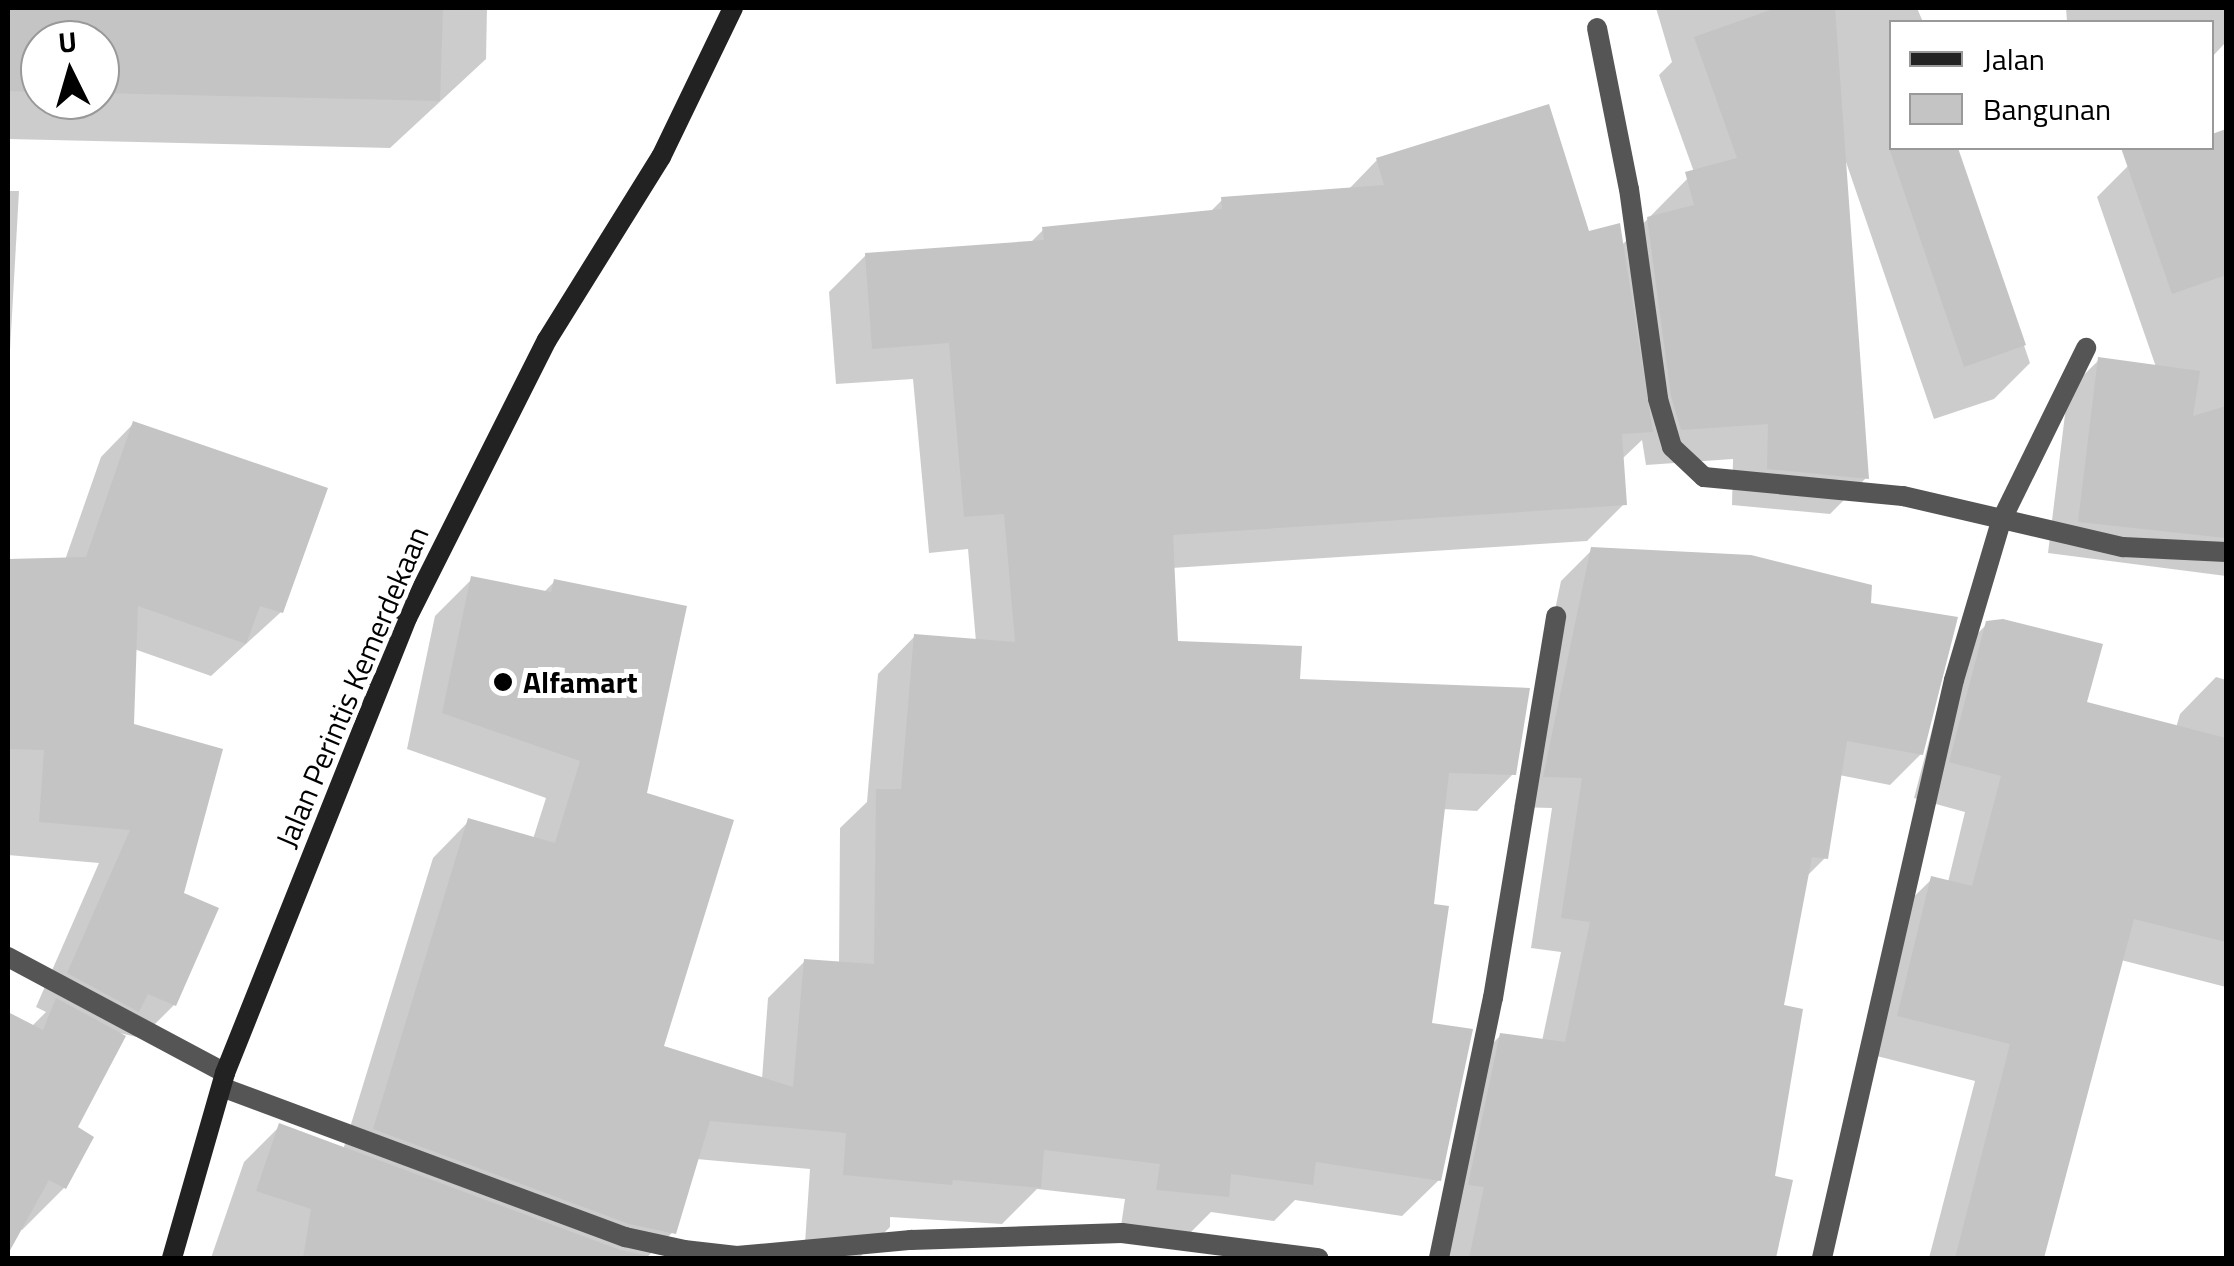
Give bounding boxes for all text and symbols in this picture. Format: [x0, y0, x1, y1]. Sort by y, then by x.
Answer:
text: U [57, 19, 79, 64]
north arrow [20, 20, 120, 120]
legend [1889, 20, 2214, 150]
text: Jalan [1983, 36, 2045, 82]
text: Bangunan [1983, 86, 2111, 132]
street label: Jalan Perintis Kemerdekaan [268, 521, 436, 853]
place label: Alfamart [523, 664, 638, 700]
marker: Alfamart [492, 671, 514, 693]

